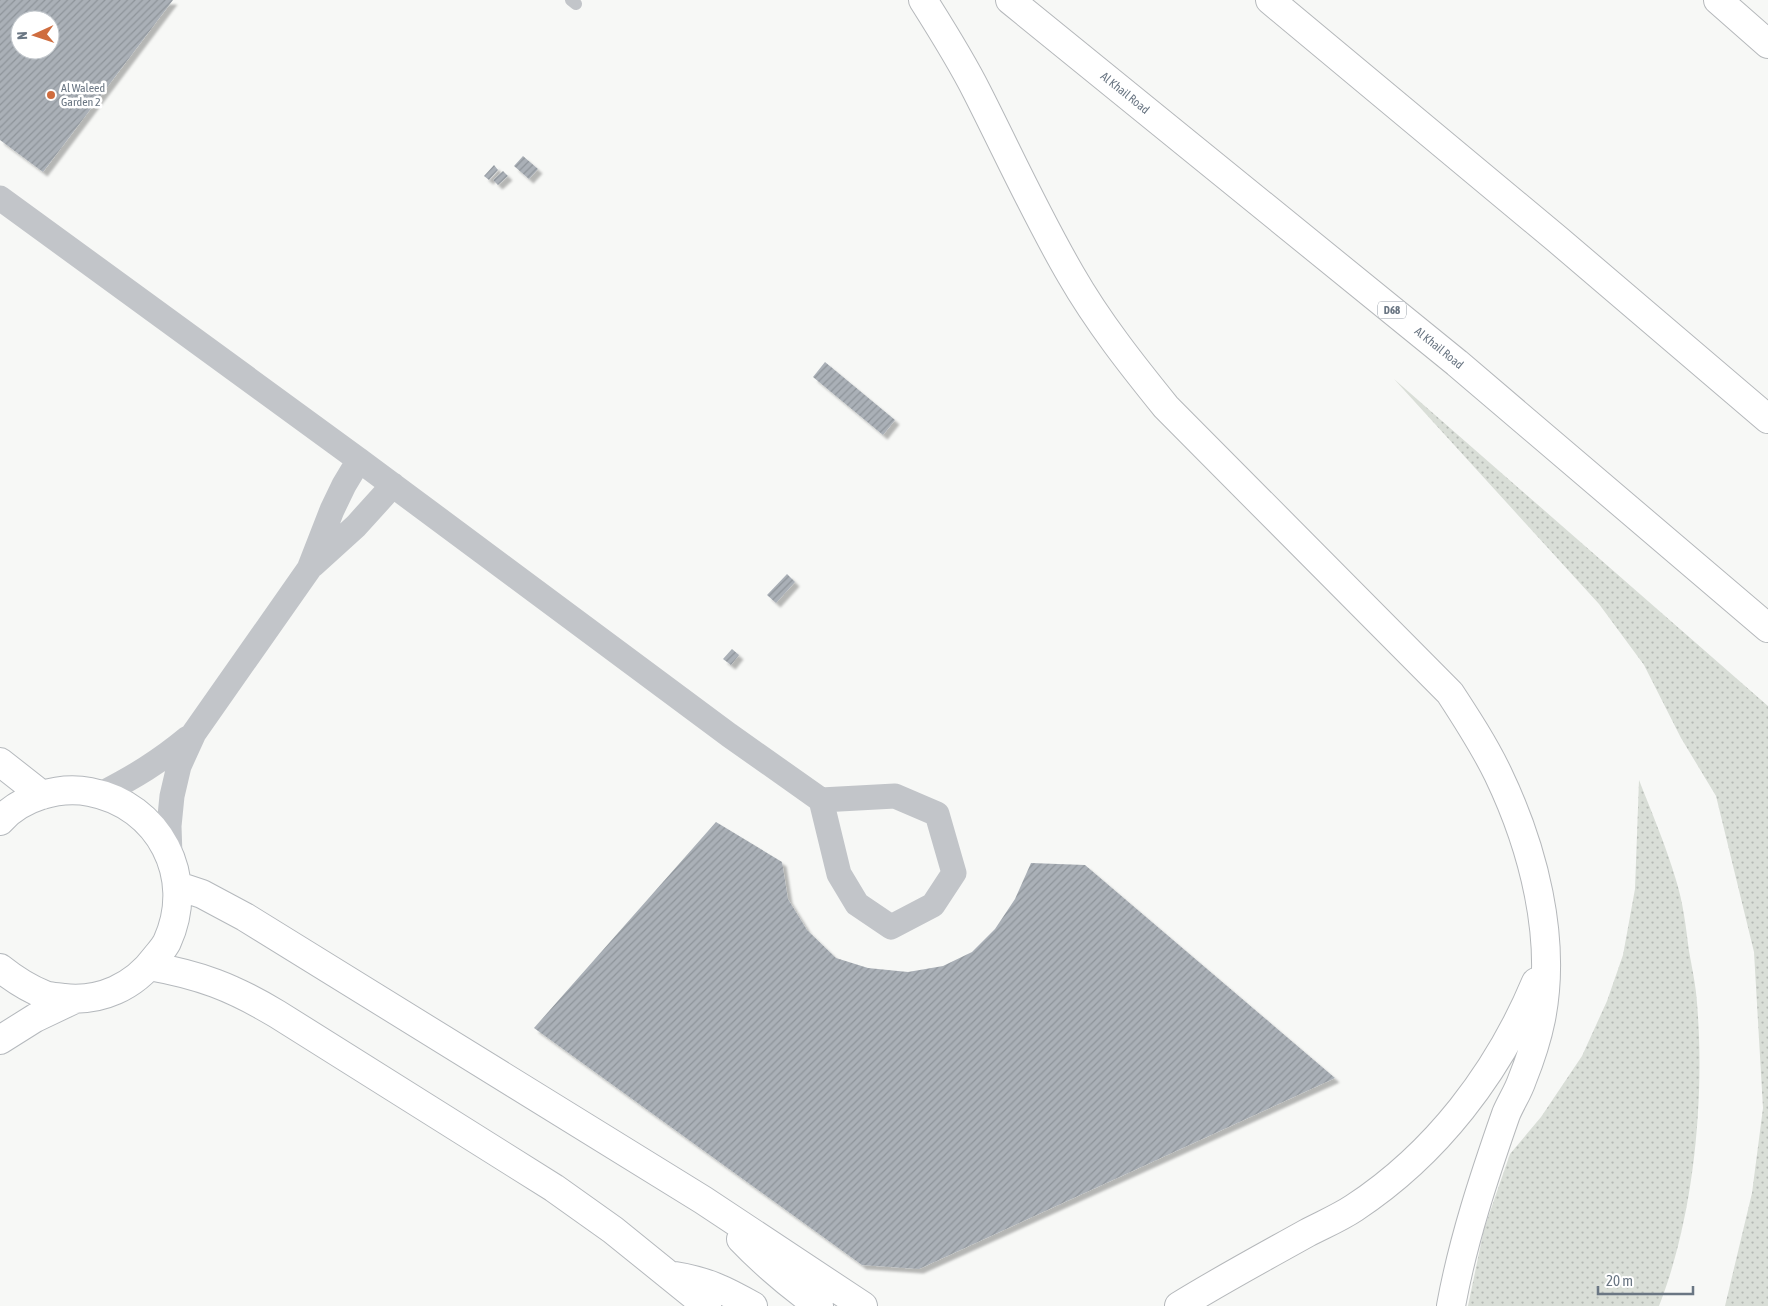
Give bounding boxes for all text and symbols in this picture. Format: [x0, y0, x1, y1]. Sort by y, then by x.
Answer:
north arrow [10, 10, 60, 60]
text: N [14, 31, 30, 40]
street label: Al Khail Road [1098, 69, 1152, 117]
place label: Al Waleed Garden 2 [61, 81, 105, 109]
marker: Al Waleed Garden 2 [45, 89, 57, 101]
road number: D68 [1378, 302, 1406, 318]
street label: Al Khail Road [1412, 324, 1466, 372]
scale bar [1598, 1264, 1693, 1296]
text: 20 m [1606, 1272, 1633, 1289]

